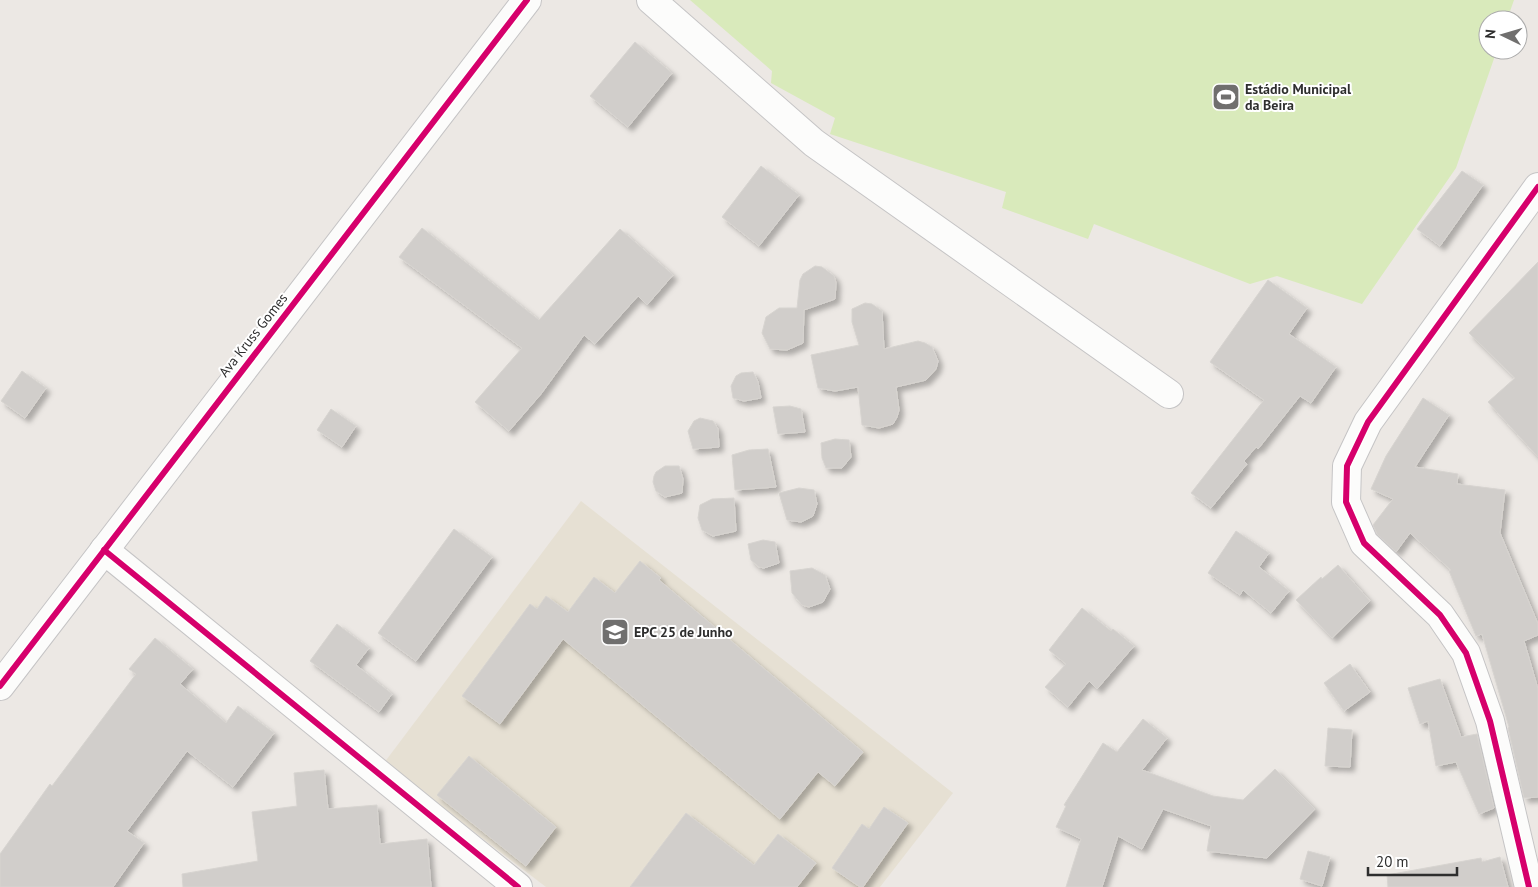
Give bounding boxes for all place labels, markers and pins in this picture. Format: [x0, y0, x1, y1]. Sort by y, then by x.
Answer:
place label: Estádio Municipal da Beira [1245, 80, 1352, 114]
sports icon: Estádio Municipal da Beira [1211, 82, 1241, 112]
school or university icon: EPC 25 de Junho [600, 617, 630, 647]
place label: EPC 25 de Junho [634, 623, 733, 641]

